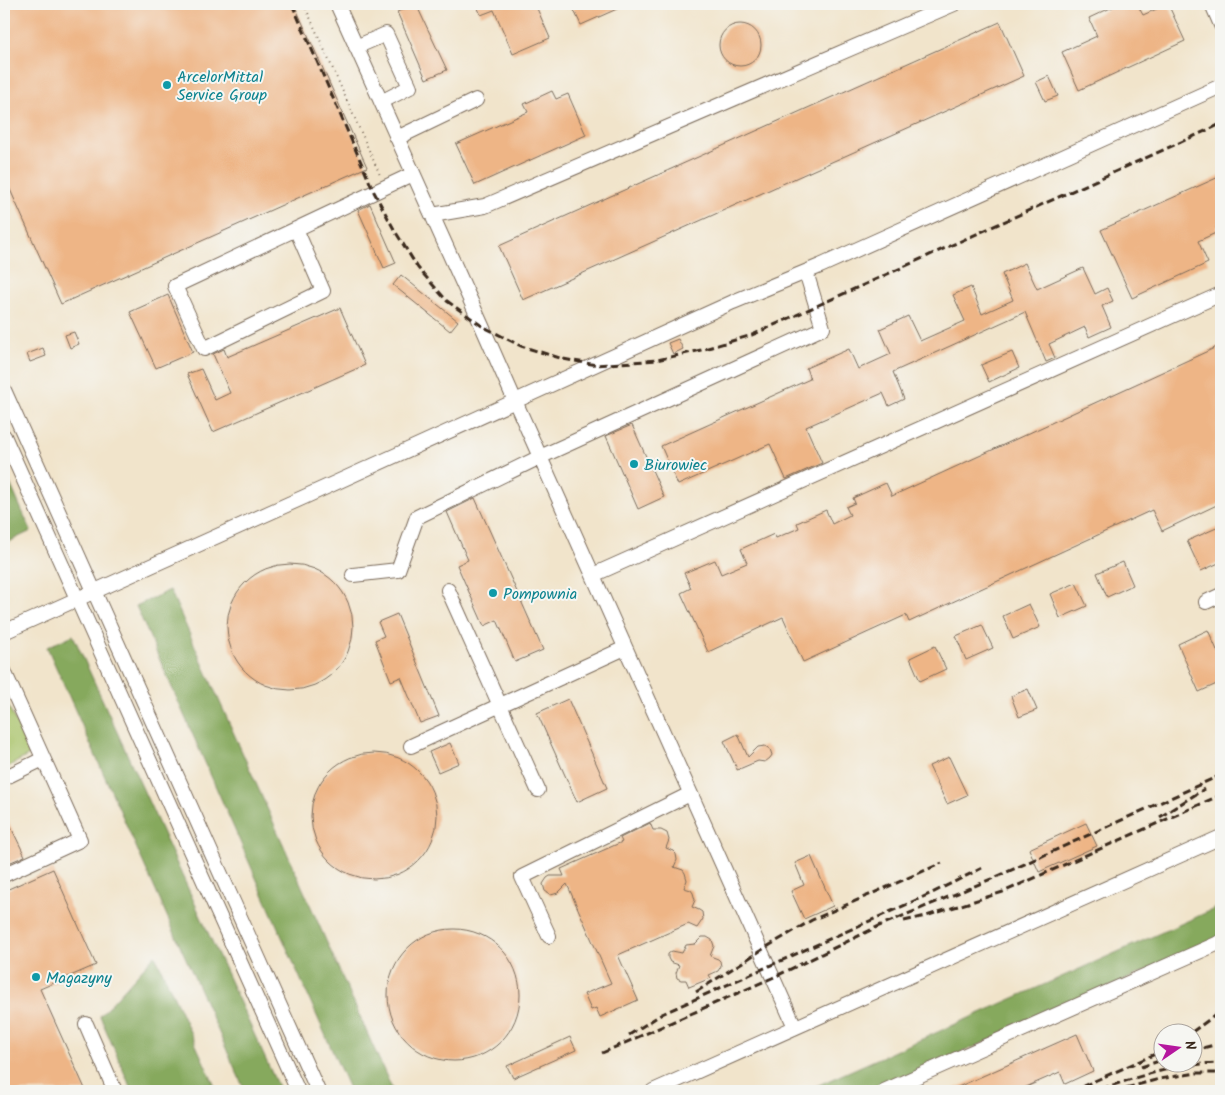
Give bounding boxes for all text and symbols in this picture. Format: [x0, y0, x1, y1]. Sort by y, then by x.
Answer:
place label: ArcelorMittal Service Group [177, 65, 267, 108]
marker: ArcelorMittal Service Group [161, 79, 173, 91]
place label: Biurowiec [644, 453, 707, 478]
marker: Biurowiec [628, 458, 640, 470]
place label: Pompownia [503, 582, 577, 607]
marker: Pompownia [487, 587, 499, 599]
place label: Magazyny [46, 966, 112, 991]
marker: Magazyny [30, 971, 42, 983]
north arrow [1152, 1022, 1202, 1072]
text: N [1178, 1039, 1201, 1052]

